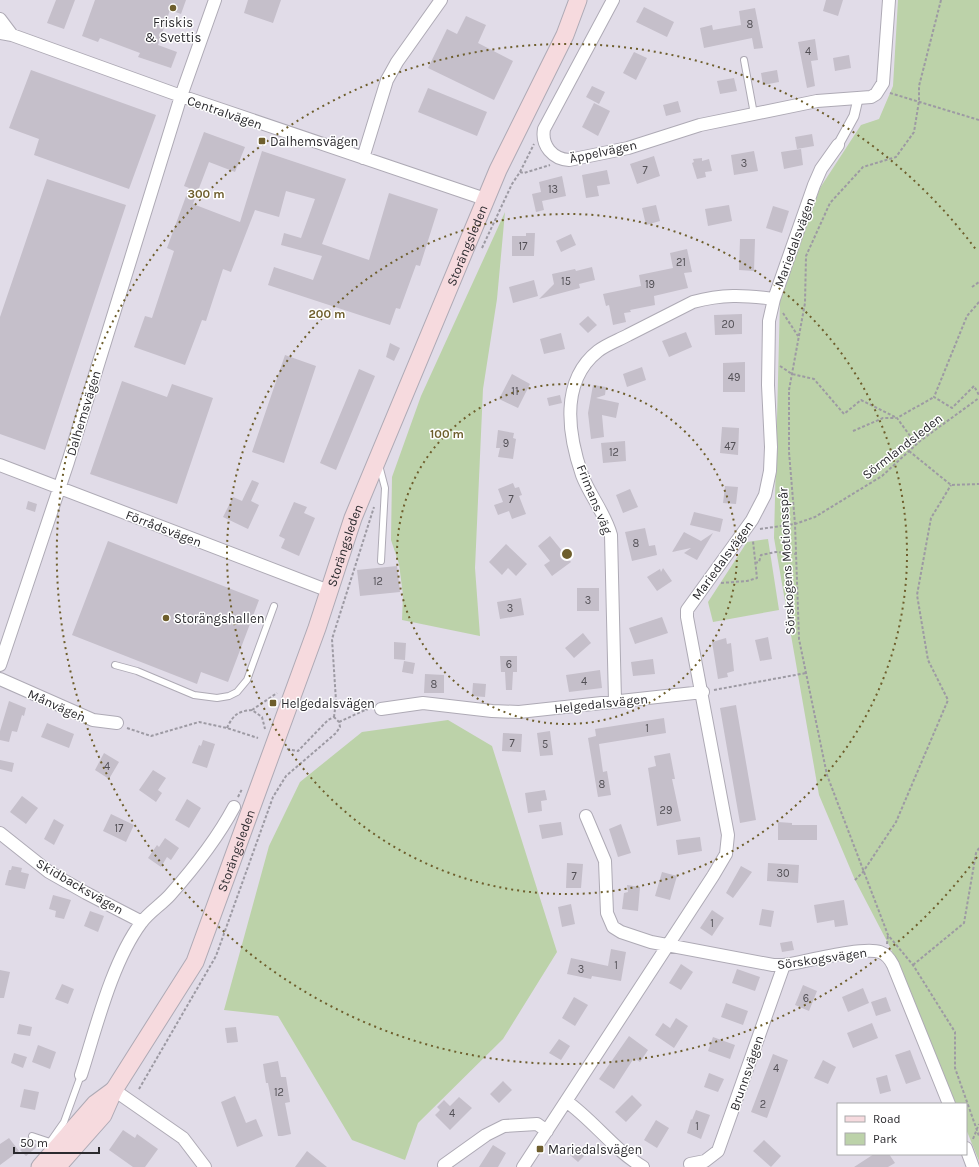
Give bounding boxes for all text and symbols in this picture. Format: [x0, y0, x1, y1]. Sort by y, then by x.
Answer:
marker: Friskis & Svettis [168, 3, 178, 13]
place label: Friskis & Svettis [145, 15, 201, 45]
house number: 8 [747, 18, 754, 31]
house number: 4 [805, 45, 811, 58]
street label: Centralvägen [185, 93, 264, 132]
place label: Dalhemsvägen [270, 134, 358, 149]
marker: Dalhemsvägen [257, 136, 267, 146]
street label: Äppelvägen [568, 136, 638, 166]
house number: 3 [741, 157, 747, 170]
house number: 7 [642, 164, 648, 177]
house number: 13 [548, 183, 558, 196]
text: 300 m [187, 187, 225, 201]
street label: Mariedalsvägen [771, 195, 818, 289]
street label: Storängsleden [444, 203, 491, 288]
house number: 17 [519, 240, 527, 253]
house number: 21 [676, 256, 686, 269]
house number: 15 [561, 275, 571, 288]
house number: 19 [645, 278, 655, 291]
text: 200 m [309, 307, 345, 321]
house number: 20 [722, 318, 734, 331]
street label: Dalhemsvägen [63, 369, 104, 458]
house number: 49 [728, 371, 740, 384]
house number: 11 [511, 385, 519, 398]
street label: Sörmlandsleden [859, 410, 945, 482]
text: 100 m [430, 427, 464, 441]
house number: 9 [503, 437, 509, 450]
house number: 47 [724, 440, 736, 453]
house number: 12 [609, 446, 619, 459]
street label: Frimans väg [574, 462, 616, 537]
street label: Sörskogens Motionsspår [775, 487, 798, 635]
house number: 7 [508, 493, 514, 506]
street label: Storängsleden [324, 502, 366, 589]
street label: Förrådsvägen [124, 507, 204, 550]
street label: Mariedalsvägen [689, 518, 756, 603]
house number: 8 [633, 537, 640, 550]
centre of rings [560, 547, 574, 561]
house number: 12 [373, 575, 383, 588]
house number: 3 [585, 594, 591, 607]
house number: 3 [507, 602, 513, 615]
place label: Storängshallen [174, 611, 265, 626]
marker: Storängshallen [161, 613, 171, 623]
house number: 6 [506, 658, 512, 671]
house number: 4 [581, 675, 587, 688]
house number: 8 [431, 678, 438, 691]
street label: Månvägen [26, 686, 88, 725]
street label: Helgedalsvägen [554, 691, 649, 716]
place label: Helgedalsvägen [281, 696, 375, 711]
marker: Helgedalsvägen [268, 698, 278, 708]
house number: 1 [645, 722, 649, 735]
house number: 7 [509, 737, 515, 750]
house number: 5 [542, 738, 548, 751]
house number: 4 [104, 760, 110, 773]
house number: 8 [599, 778, 606, 791]
house number: 29 [660, 804, 672, 817]
street label: Storängsleden [214, 807, 258, 894]
house number: 17 [115, 822, 123, 835]
street label: Skidbacksvägen [34, 855, 126, 917]
house number: 30 [776, 867, 790, 880]
house number: 7 [571, 870, 577, 883]
house number: 1 [710, 917, 714, 930]
street label: Sörskogsvägen [776, 945, 868, 972]
house number: 1 [614, 959, 618, 972]
house number: 3 [578, 963, 584, 976]
house number: 6 [803, 992, 809, 1005]
street label: Brunnsvägen [727, 1033, 766, 1113]
house number: 4 [773, 1062, 779, 1075]
house number: 12 [274, 1086, 284, 1099]
house number: 2 [760, 1098, 766, 1111]
legend [837, 1103, 967, 1155]
house number: 4 [449, 1107, 455, 1120]
text: Road [873, 1112, 901, 1126]
house number: 1 [695, 1120, 699, 1133]
scale bar [14, 1129, 99, 1155]
text: Park [873, 1132, 898, 1146]
text: 50 m [20, 1136, 48, 1150]
place label: Mariedalsvägen [548, 1142, 642, 1157]
marker: Mariedalsvägen [535, 1144, 545, 1154]

